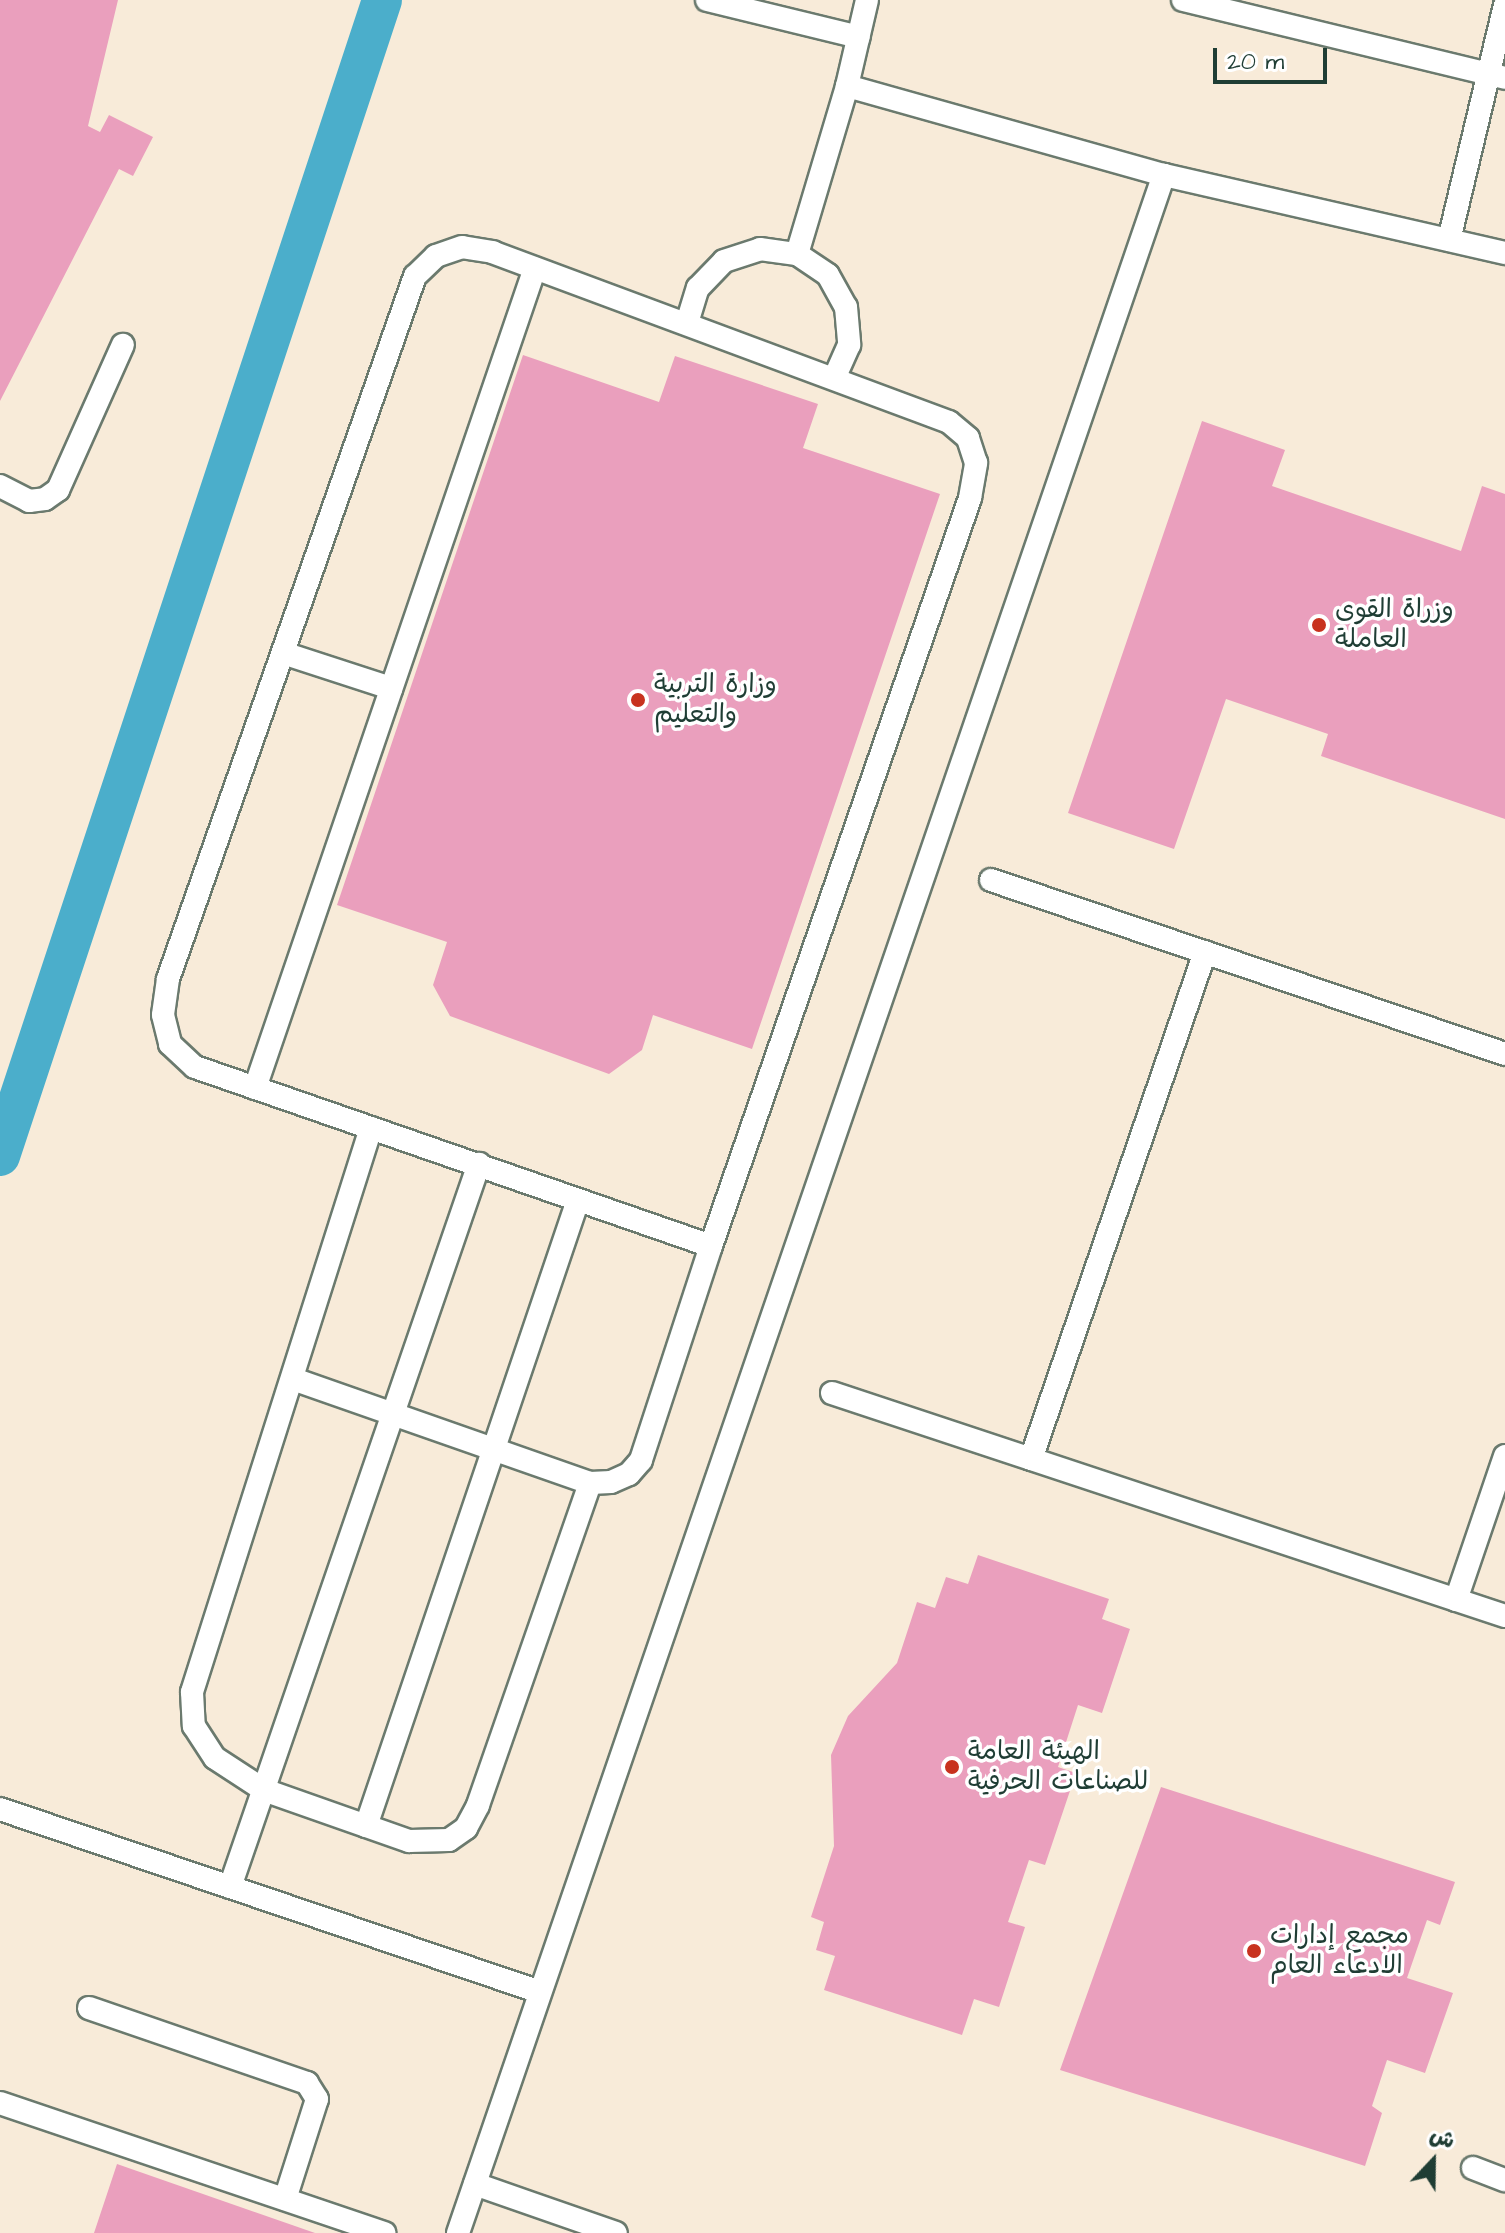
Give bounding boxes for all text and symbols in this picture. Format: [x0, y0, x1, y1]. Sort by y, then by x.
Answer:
scale bar [1217, 32, 1331, 82]
text: 20 m [1227, 45, 1284, 79]
place label: وزراة القوى العاملة [1335, 594, 1454, 656]
marker: وزراة القوى العاملة [1310, 616, 1328, 634]
place label: وزارة التربية والتعليم [654, 669, 777, 730]
marker: وزارة التربية والتعليم [629, 691, 647, 709]
place label: الهيئة العامة للصناعات الحرفية [968, 1736, 1148, 1798]
marker: الهيئة العامة للصناعات الحرفية [943, 1758, 961, 1776]
place label: مجمع إدارات الادعاء العام [1270, 1920, 1409, 1982]
marker: مجمع إدارات الادعاء العام [1245, 1942, 1263, 1960]
text: ش [1425, 2119, 1459, 2157]
north arrow [1393, 2121, 1473, 2201]

